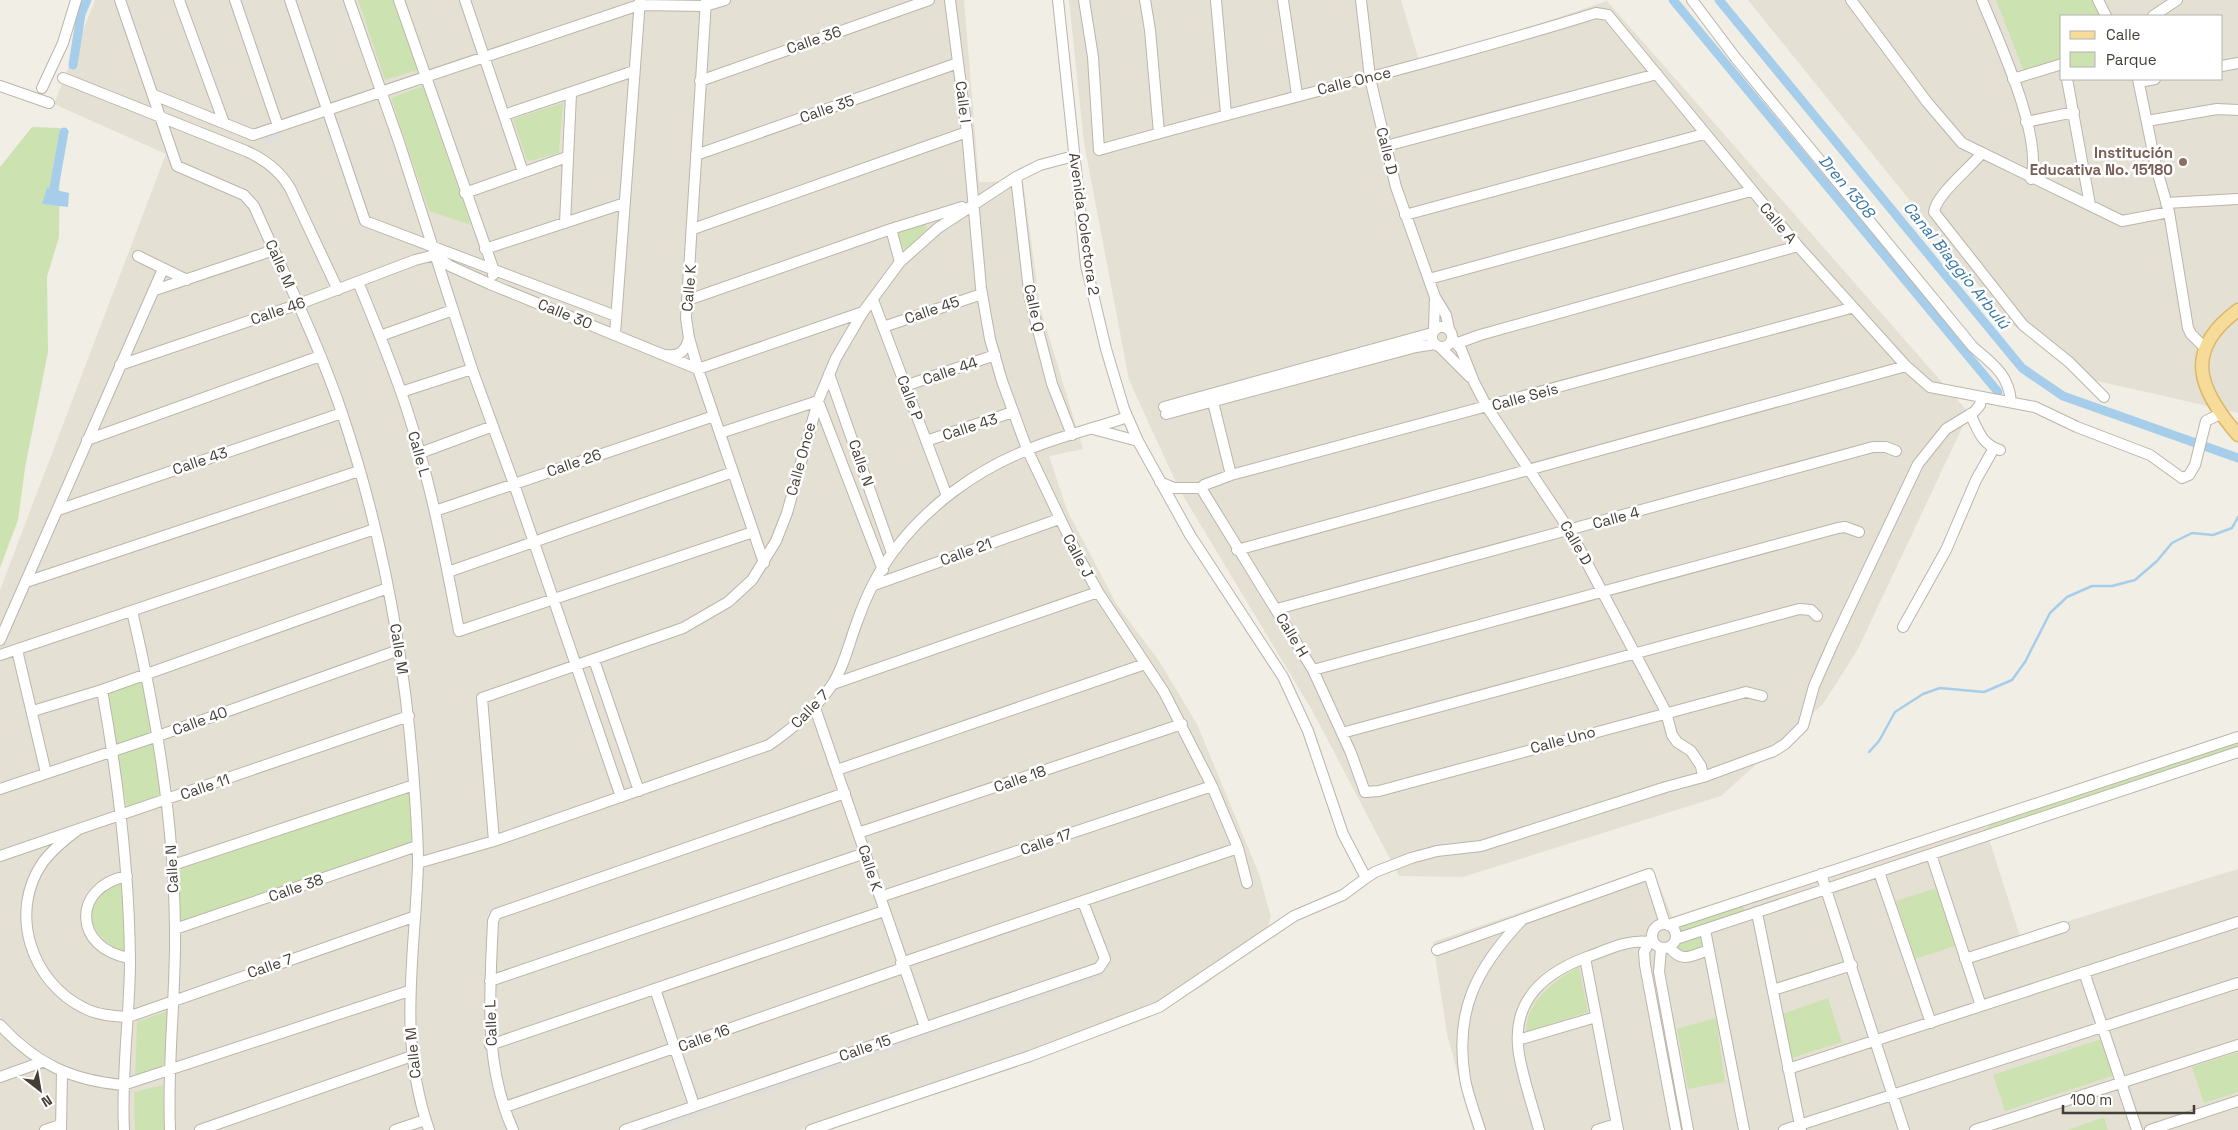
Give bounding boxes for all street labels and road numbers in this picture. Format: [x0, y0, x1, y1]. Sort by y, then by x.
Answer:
street label: Calle 36 [784, 21, 844, 58]
street label: Calle Once [1315, 62, 1393, 99]
street label: Calle I [952, 80, 975, 124]
street label: Calle 35 [797, 90, 857, 127]
street label: Calle D [1372, 125, 1403, 177]
street label: Avenida Colectora 2 [1065, 151, 1104, 296]
street label: Calle A [1756, 198, 1801, 247]
street label: Calle M [261, 236, 300, 291]
street label: Calle K [677, 263, 700, 312]
street label: Calle Q [1020, 282, 1049, 334]
street label: Calle 45 [902, 291, 962, 328]
street label: Calle 46 [248, 292, 308, 329]
street label: Calle 30 [535, 294, 595, 333]
street label: Calle 44 [920, 352, 980, 389]
street label: Calle P [893, 372, 928, 423]
street label: Calle Seis [1490, 379, 1560, 414]
street label: Calle 43 [940, 409, 1000, 444]
street label: Calle Once [782, 420, 819, 498]
street label: Calle L [404, 429, 435, 479]
street label: Calle N [845, 437, 878, 489]
street label: Calle 43 [170, 442, 230, 479]
street label: Calle 26 [544, 444, 604, 481]
street label: Calle 4 [1590, 502, 1641, 533]
street label: Calle D [1556, 517, 1597, 568]
street label: Calle J [1059, 530, 1098, 581]
street label: Calle 21 [937, 533, 994, 570]
street label: Calle H [1272, 609, 1313, 660]
street label: Calle M [386, 622, 413, 676]
street label: Calle 7 [787, 685, 833, 732]
street label: Calle 40 [170, 702, 230, 739]
street label: Calle Uno [1528, 722, 1598, 757]
street label: Calle 18 [991, 761, 1048, 796]
street label: Calle 11 [178, 769, 232, 804]
street label: Calle 17 [1018, 824, 1074, 859]
street label: Calle K [854, 842, 887, 893]
street label: Calle N [161, 844, 182, 894]
street label: Calle 38 [266, 869, 326, 906]
street label: Calle 7 [245, 949, 295, 982]
street label: Calle L [480, 999, 501, 1047]
street label: Calle 16 [675, 1019, 732, 1056]
street label: Calle M [400, 1027, 425, 1080]
street label: Calle 15 [836, 1030, 893, 1065]

